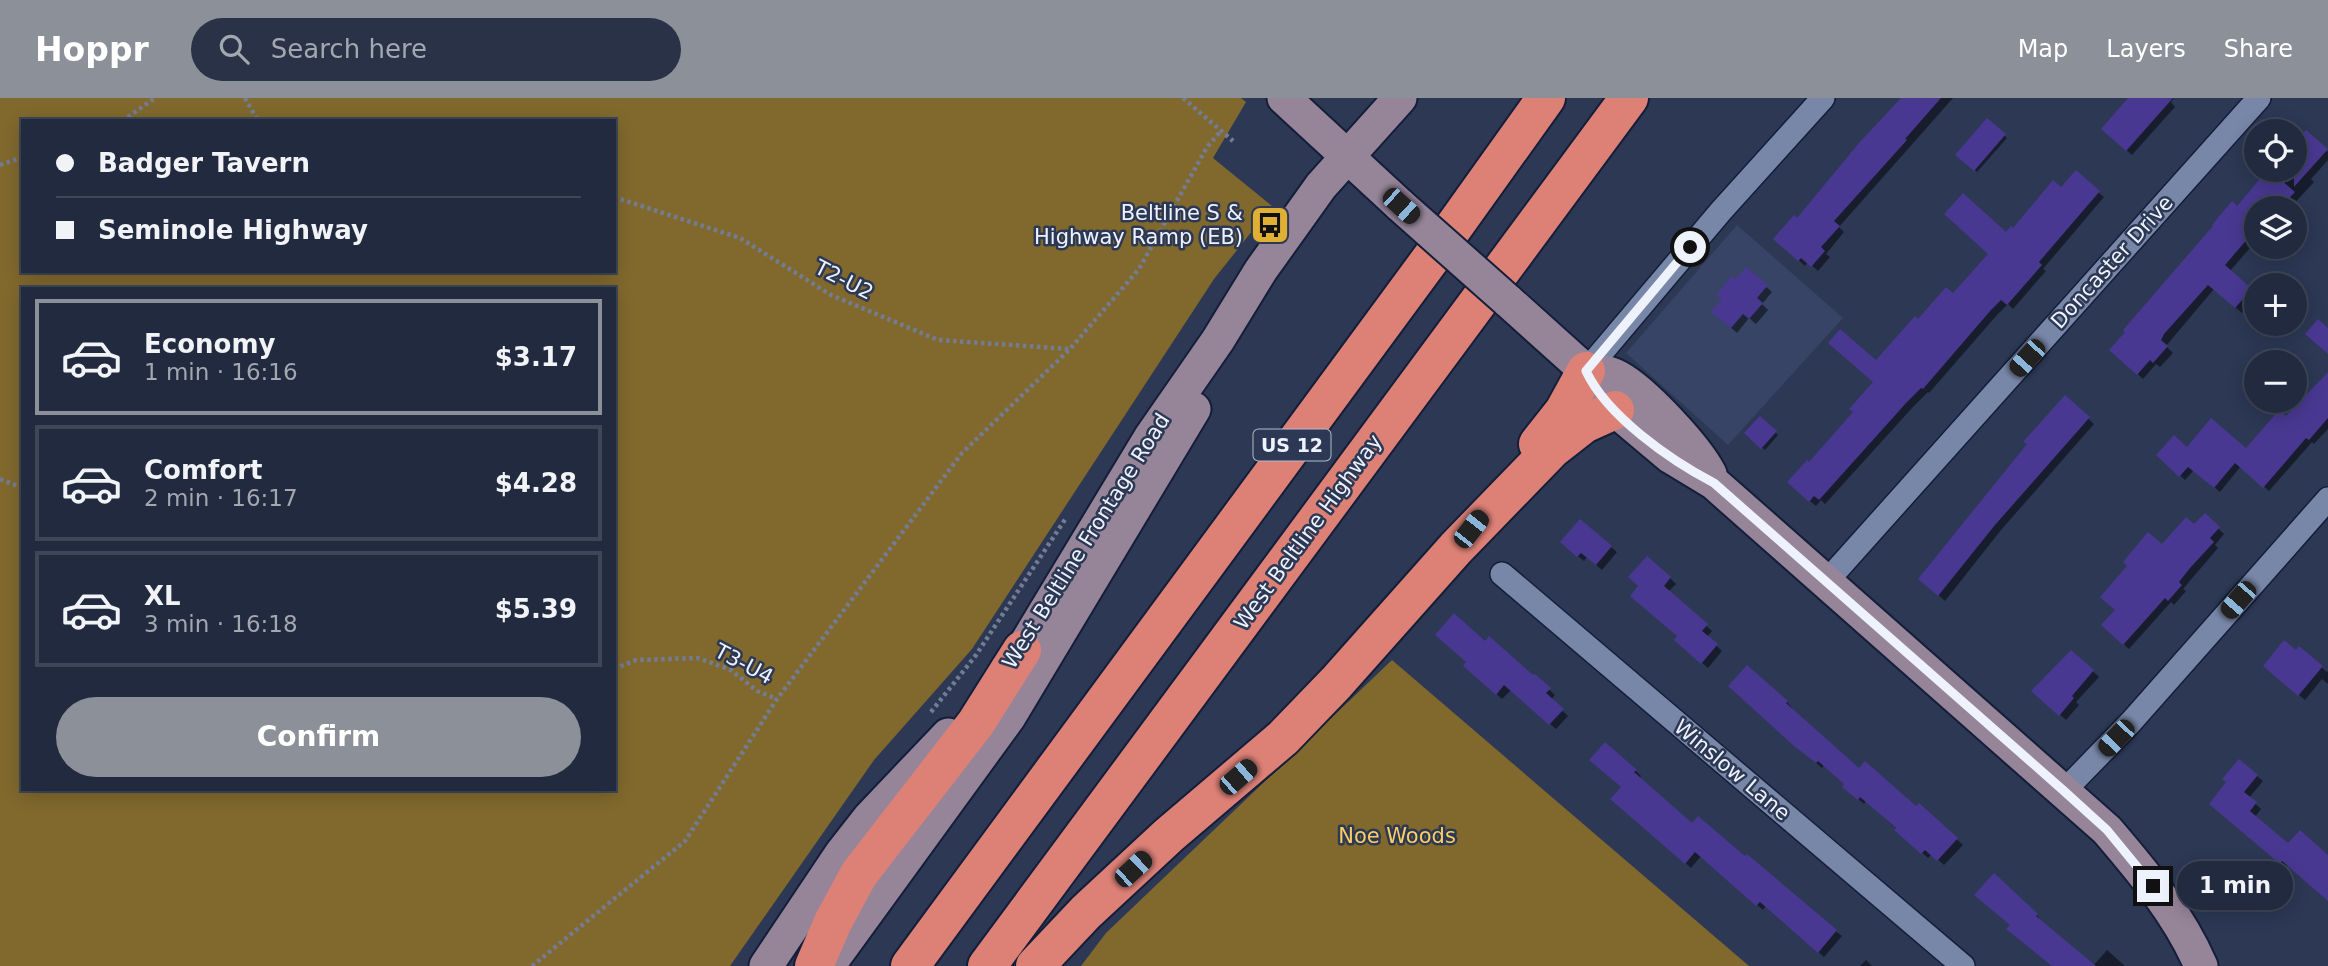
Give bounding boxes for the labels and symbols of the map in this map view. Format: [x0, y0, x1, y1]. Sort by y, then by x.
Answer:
car [1379, 184, 1424, 228]
street label: Doncaster Drive [2046, 191, 2178, 333]
place label: Beltline S & Highway Ramp (EB) [1034, 201, 1243, 249]
bus stop icon: Beltline S & Highway Ramp (EB) [1249, 204, 1291, 246]
route start [1674, 231, 1706, 263]
street label: T2-U2 [810, 255, 877, 305]
car [2006, 335, 2049, 381]
street label: West Beltline Frontage Road [997, 409, 1175, 673]
street label: West Beltline Highway [1229, 430, 1387, 634]
road number: US 12 [1254, 430, 1330, 460]
car [1450, 506, 1493, 552]
car [2217, 577, 2260, 623]
street label: T3-U4 [710, 638, 777, 689]
street label: Winslow Lane [1669, 715, 1795, 825]
car [2094, 716, 2139, 760]
car [1216, 755, 1261, 799]
park label: Noe Woods [1338, 824, 1456, 848]
car [1111, 847, 1156, 891]
callout: 1 min [2178, 862, 2293, 910]
route end [2137, 870, 2169, 902]

